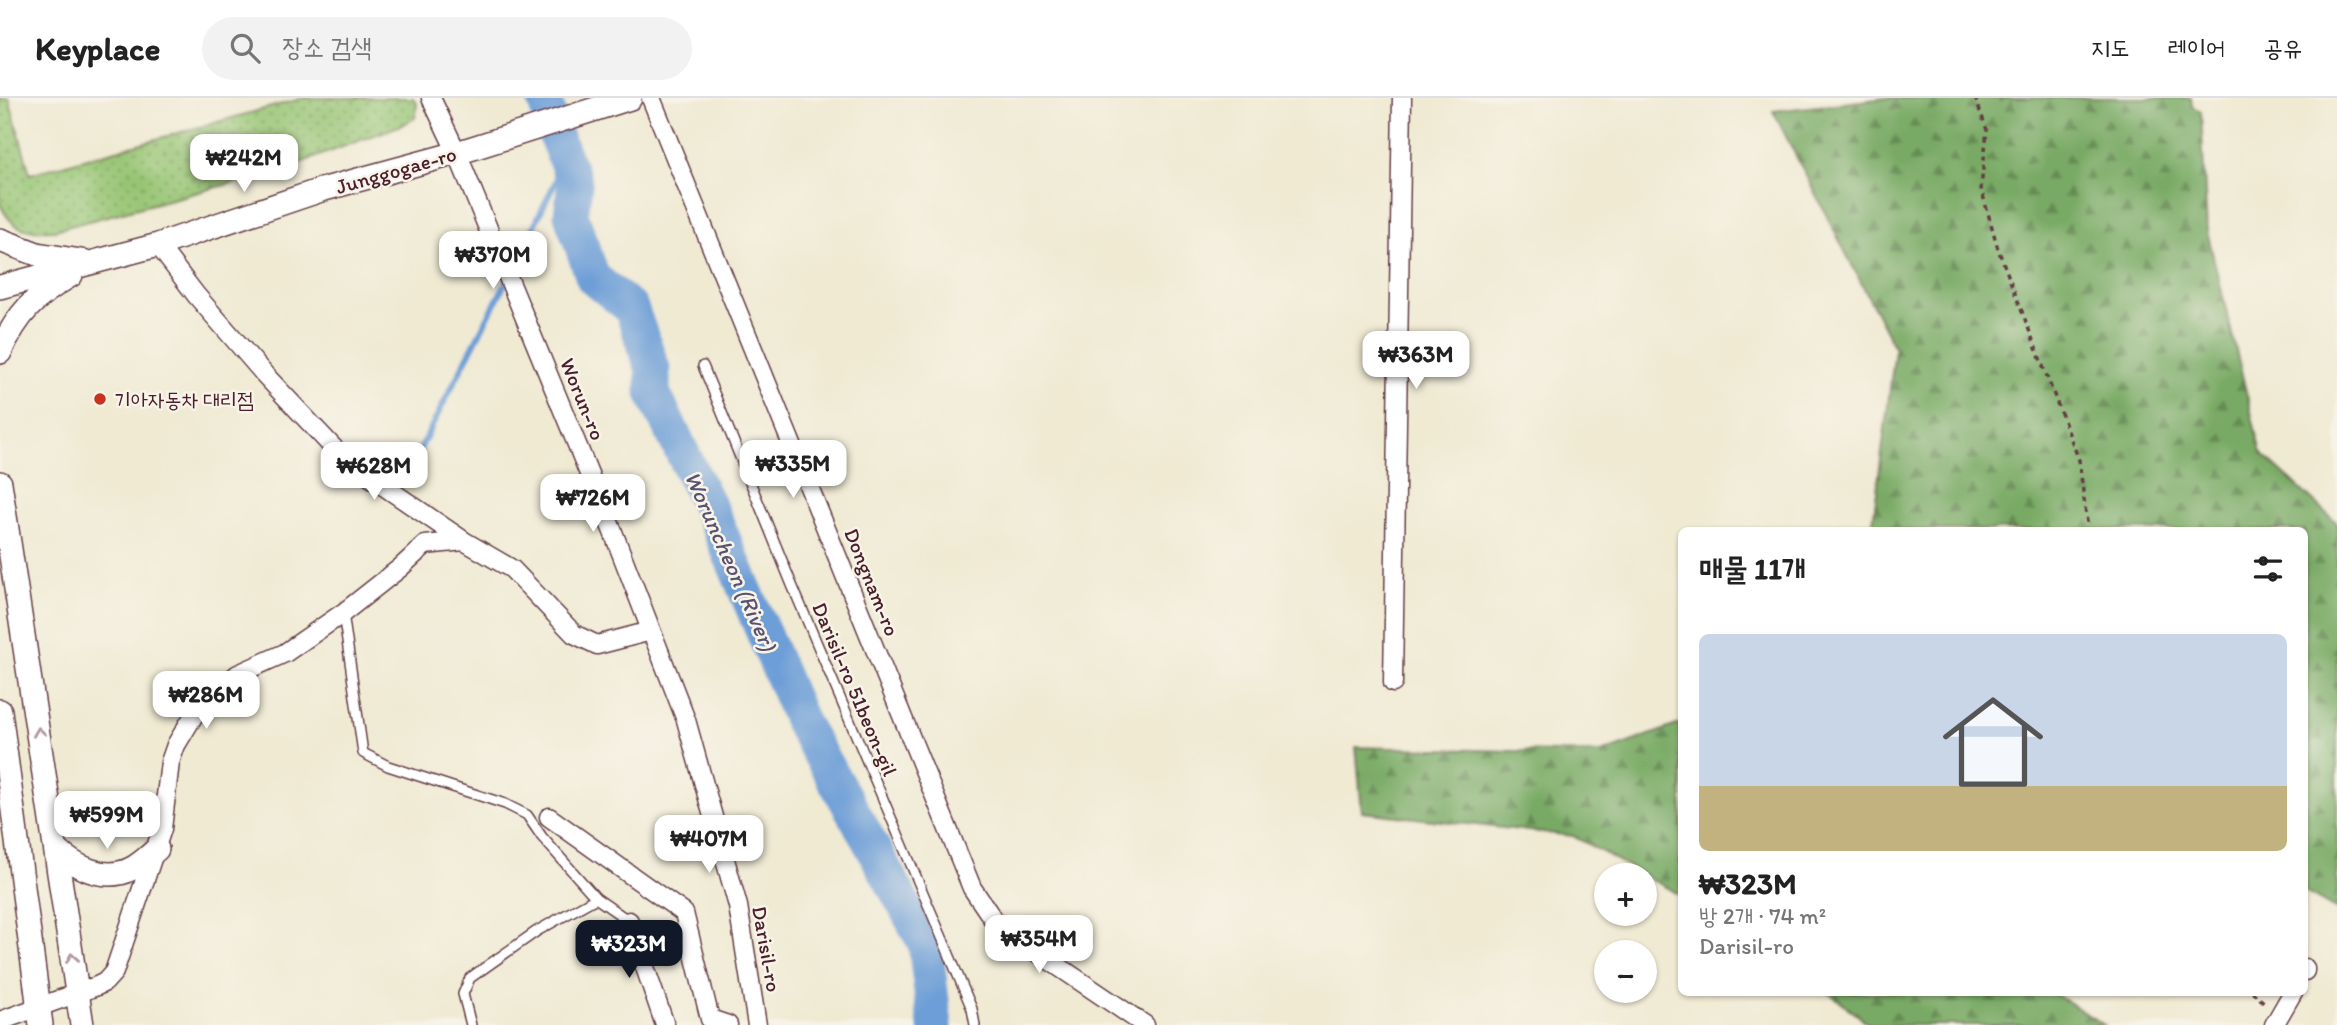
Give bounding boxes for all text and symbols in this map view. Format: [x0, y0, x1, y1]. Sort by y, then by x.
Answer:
search box [202, 17, 692, 80]
text: Keyplace [35, 29, 160, 68]
icon: search [226, 29, 264, 67]
text: 장소 검색 [282, 31, 372, 63]
text: 지도 [2091, 33, 2129, 62]
text: 레이어 [2167, 33, 2225, 62]
text: 공유 [2263, 33, 2302, 62]
pin: ₩242M [195, 134, 293, 194]
street label: Junggogae-ro [333, 141, 459, 199]
text: ₩242M [206, 143, 282, 171]
pin: ₩370M [444, 232, 542, 291]
text: ₩370M [455, 240, 531, 268]
pin: ₩363M [1367, 331, 1465, 391]
text: ₩363M [1379, 340, 1453, 368]
street label: Worun-ro [555, 354, 611, 444]
place label: 기아자동차 대리점 [114, 387, 254, 412]
marker: 기아자동차 대리점 [92, 391, 108, 407]
pin: ₩335M [744, 440, 842, 500]
pin: ₩628M [325, 442, 423, 502]
text: ₩335M [756, 449, 830, 477]
text: ₩628M [337, 451, 411, 479]
water label: Woruncheon (River) [679, 467, 784, 657]
pin: ₩726M [544, 474, 642, 534]
text: ₩726M [556, 483, 630, 511]
street label: Dongnam-ro [839, 524, 905, 640]
text: 매물 11개 [1699, 550, 1806, 587]
icon: filters [2249, 550, 2287, 588]
street label: Darisil-ro 51beon-gil [807, 598, 903, 780]
pin: ₩286M [157, 672, 255, 731]
icon: home [1930, 679, 2056, 805]
text: ₩286M [169, 680, 243, 708]
one-way arrow [32, 727, 47, 738]
pin: ₩599M [58, 792, 156, 851]
text: ₩599M [70, 800, 144, 828]
pin: ₩407M [660, 816, 758, 875]
text: ₩407M [670, 824, 748, 852]
map controls [1594, 863, 1657, 1003]
button: + [1594, 863, 1657, 926]
text: ₩323M [1699, 865, 1797, 902]
text: 방 2개 · 74 m² [1699, 902, 1826, 930]
street label: Darisil-ro [747, 904, 787, 994]
pin: ₩354M [990, 916, 1088, 975]
pin: ₩323M [580, 920, 678, 980]
text: ₩354M [1001, 924, 1077, 952]
text: ₩323M [592, 929, 666, 957]
text: Darisil-ro [1699, 932, 1794, 960]
button: − [1594, 940, 1657, 1003]
one-way arrow [65, 952, 80, 963]

